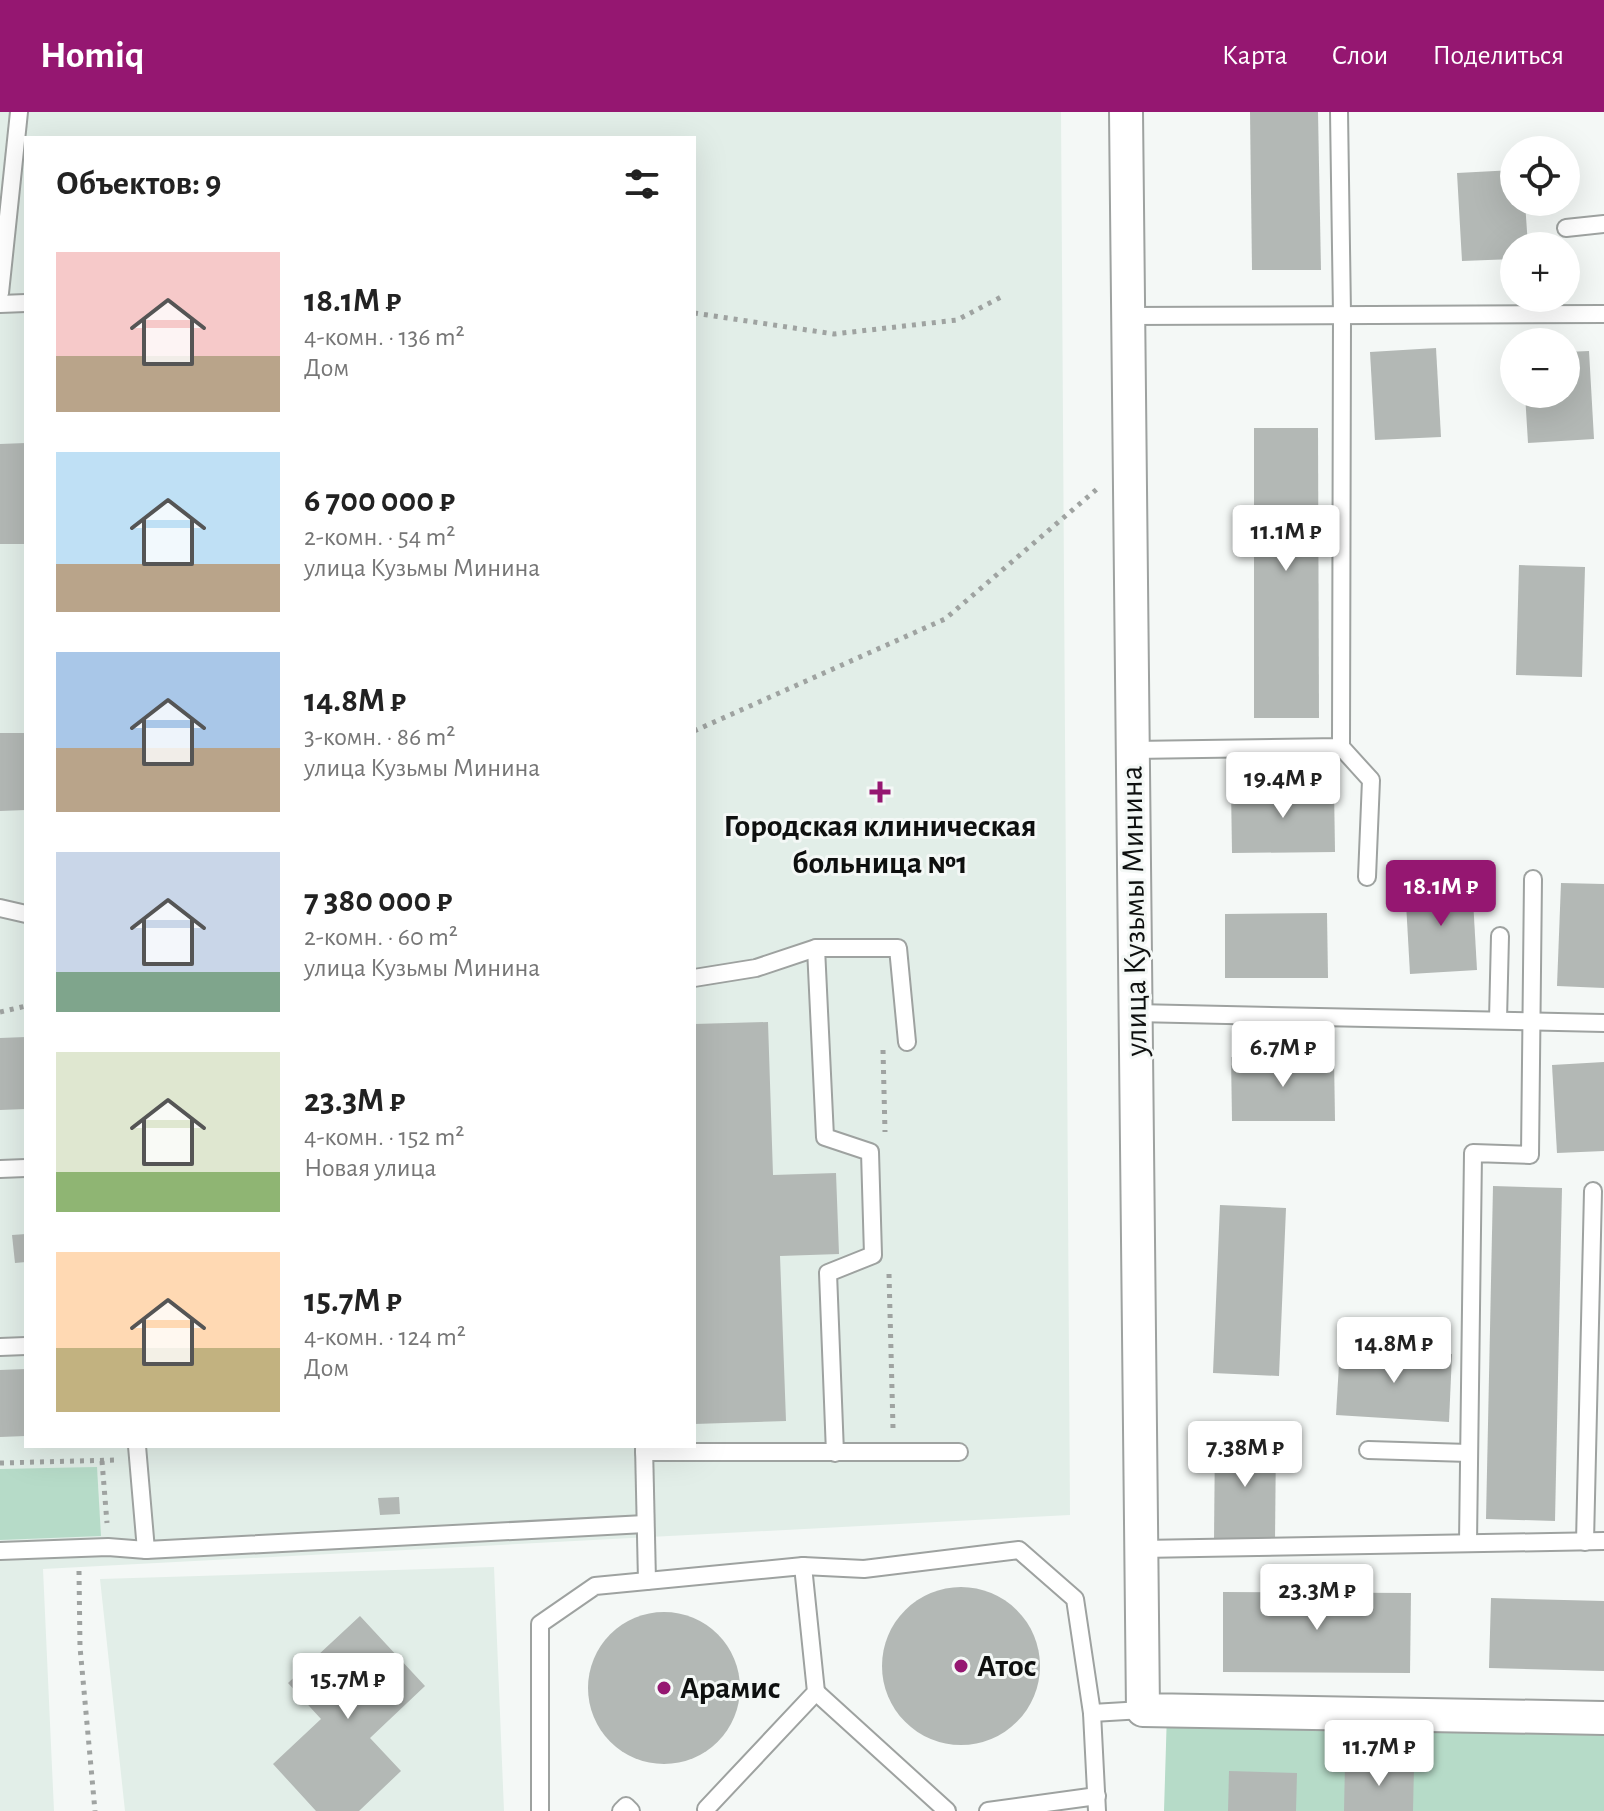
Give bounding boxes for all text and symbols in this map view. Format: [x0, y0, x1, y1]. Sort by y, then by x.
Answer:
text: Homiq [40, 37, 145, 75]
text: Карта [1222, 42, 1288, 70]
text: Слои [1332, 42, 1388, 70]
text: Поделиться [1432, 42, 1564, 70]
map controls [1500, 136, 1580, 408]
button: locate [1500, 136, 1580, 216]
icon: filters [620, 162, 664, 206]
text: Объектов: 9 [56, 167, 221, 201]
button: + [1500, 232, 1580, 312]
icon: home [120, 284, 216, 380]
text: 18.1M ₽ [304, 284, 401, 318]
text: 4-комн. · 136 m² [304, 324, 465, 350]
button: − [1500, 328, 1580, 408]
text: Дом [304, 355, 349, 381]
icon: home [120, 484, 216, 580]
text: 6 700 000 ₽ [304, 484, 455, 518]
pin: 11.1M ₽ [1212, 505, 1360, 573]
text: 11.1M ₽ [1251, 518, 1321, 544]
text: 2-комн. · 54 m² [304, 524, 455, 550]
text: улица Кузьмы Минина [304, 555, 540, 581]
icon: home [120, 684, 216, 780]
text: 14.8M ₽ [304, 684, 406, 718]
text: 3-комн. · 86 m² [304, 724, 455, 750]
pin: 19.4M ₽ [1209, 752, 1357, 820]
text: улица Кузьмы Минина [304, 755, 540, 781]
street label: улица Кузьмы Минина [1115, 765, 1153, 1058]
text: 19.4M ₽ [1244, 765, 1322, 791]
marker: Городская клиническая больница №1 [869, 781, 891, 803]
place label: Городская клиническая больница №1 [723, 810, 1037, 879]
pin: 18.1M ₽ [1367, 860, 1515, 928]
text: 18.1M ₽ [1404, 873, 1478, 899]
icon: home [120, 884, 216, 980]
text: 7 380 000 ₽ [304, 884, 452, 918]
text: 2-комн. · 60 m² [304, 924, 458, 950]
text: улица Кузьмы Минина [304, 955, 540, 981]
pin: 6.7M ₽ [1218, 1021, 1348, 1089]
text: 6.7M ₽ [1250, 1034, 1316, 1060]
icon: home [120, 1084, 216, 1180]
text: 23.3M ₽ [304, 1084, 405, 1118]
text: 4-комн. · 152 m² [304, 1124, 464, 1150]
text: Новая улица [304, 1155, 436, 1181]
icon: home [120, 1284, 216, 1380]
text: 15.7M ₽ [304, 1284, 402, 1318]
pin: 14.8M ₽ [1320, 1317, 1468, 1385]
text: 4-комн. · 124 m² [304, 1324, 466, 1350]
text: 14.8M ₽ [1355, 1330, 1433, 1356]
text: Дом [304, 1355, 349, 1381]
pin: 7.38M ₽ [1171, 1421, 1319, 1489]
text: 7.38M ₽ [1206, 1434, 1284, 1460]
pin: 23.3M ₽ [1243, 1564, 1391, 1632]
text: 23.3M ₽ [1278, 1577, 1356, 1603]
place label: Атос [977, 1650, 1037, 1682]
pin: 15.7M ₽ [274, 1653, 422, 1721]
marker: Атос [952, 1657, 970, 1675]
text: 15.7M ₽ [311, 1666, 385, 1692]
place label: Арамис [680, 1672, 781, 1704]
marker: Арамис [655, 1679, 673, 1697]
pin: 11.7M ₽ [1305, 1720, 1453, 1788]
text: 11.7M ₽ [1343, 1733, 1415, 1759]

